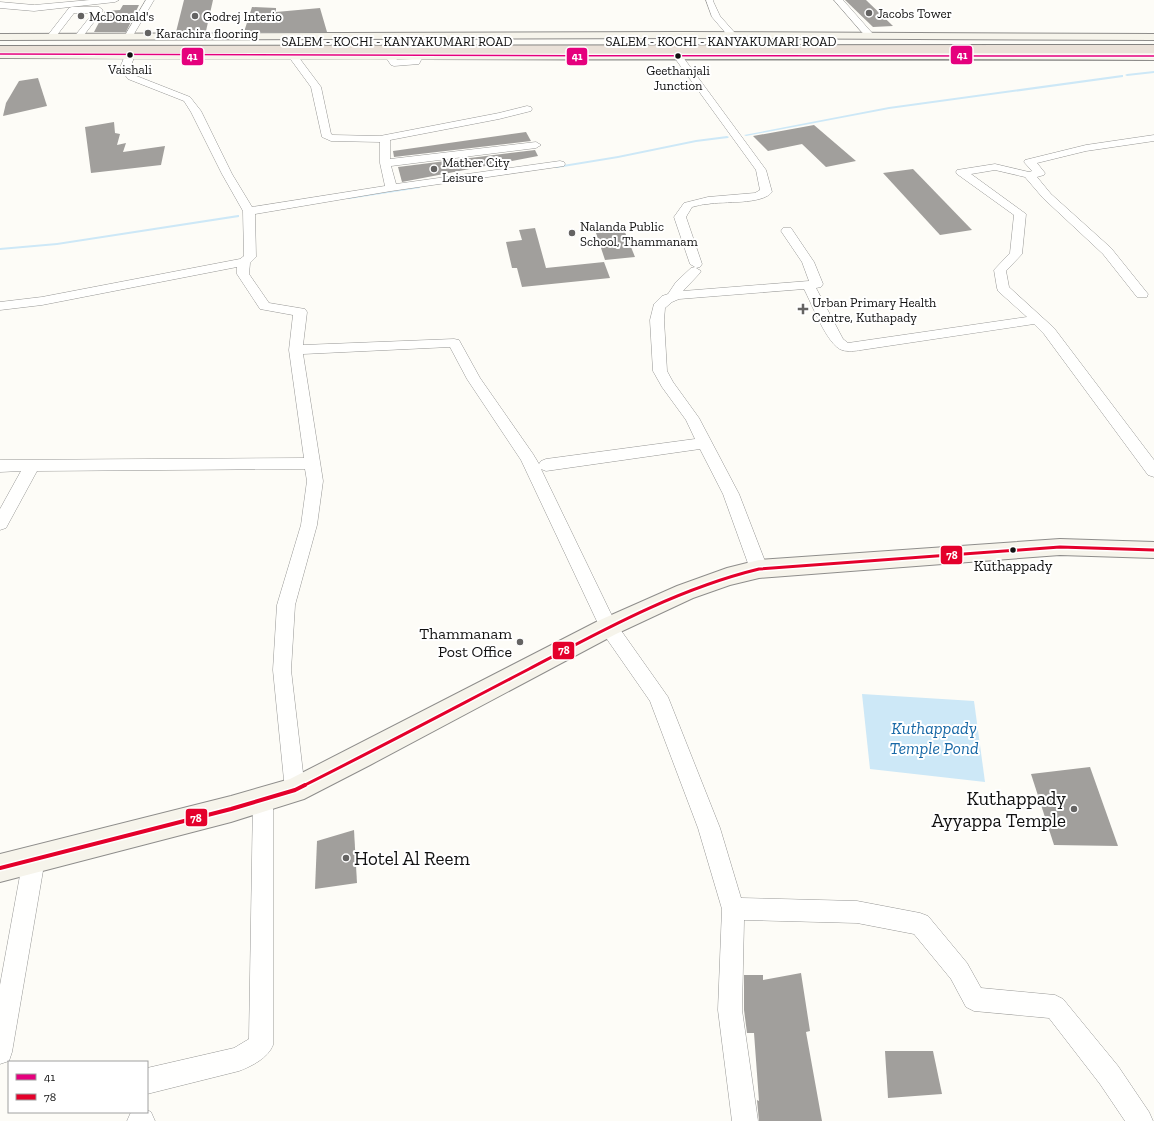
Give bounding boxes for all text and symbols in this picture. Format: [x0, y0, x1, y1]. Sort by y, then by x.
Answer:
place label: Jacobs Tower [877, 6, 952, 21]
marker: Jacobs Tower [864, 8, 874, 18]
place label: McDonald's [89, 9, 155, 24]
place label: Godrej Interio [203, 9, 282, 25]
marker: McDonald's [76, 11, 86, 21]
marker: Godrej Interio [190, 11, 200, 21]
place label: Karachira flooring [156, 26, 258, 41]
marker: Karachira flooring [143, 28, 153, 38]
street label: SALEM - KOCHI - KANYAKUMARI ROAD [281, 34, 513, 49]
street label: SALEM - KOCHI - KANYAKUMARI ROAD [605, 34, 837, 49]
line badge: 41 [950, 45, 973, 65]
line badge: 41 [181, 47, 204, 66]
line badge: 41 [566, 47, 588, 66]
text: 41 [957, 49, 968, 62]
marker: Vaishali [125, 50, 135, 60]
text: 41 [187, 50, 198, 63]
text: 41 [572, 50, 583, 63]
marker: Geethanjali Junction [673, 51, 683, 61]
place label: Vaishali [107, 62, 152, 77]
place label: Geethanjali Junction [646, 63, 710, 93]
place label: Mather City Leisure [442, 155, 510, 185]
marker: Mather City Leisure [429, 164, 439, 174]
place label: Nalanda Public School, Thammanam [580, 219, 698, 249]
marker: Nalanda Public School, Thammanam [567, 228, 577, 238]
place label: Urban Primary Health Centre, Kuthapady [812, 295, 937, 325]
marker: Urban Primary Health Centre, Kuthapady [797, 303, 809, 315]
line badge: 78 [940, 545, 963, 565]
marker: Kuthappady [1008, 545, 1018, 555]
text: 78 [946, 549, 958, 562]
place label: Kuthappady [974, 557, 1053, 575]
place label: Thammanam Post Office [419, 624, 512, 661]
marker: Thammanam Post Office [515, 637, 525, 647]
line badge: 78 [552, 641, 575, 660]
text: 78 [558, 644, 570, 657]
water label: Kuthappady Temple Pond [889, 718, 979, 758]
place label: Kuthappady Ayyappa Temple [932, 787, 1066, 832]
marker: Kuthappady Ayyappa Temple [1069, 804, 1079, 814]
line badge: 78 [185, 808, 208, 827]
text: 78 [190, 812, 202, 825]
place label: Hotel Al Reem [354, 847, 470, 870]
marker: Hotel Al Reem [341, 853, 351, 863]
legend [8, 1061, 148, 1113]
text: 41 [44, 1070, 55, 1084]
text: 78 [44, 1090, 56, 1104]

